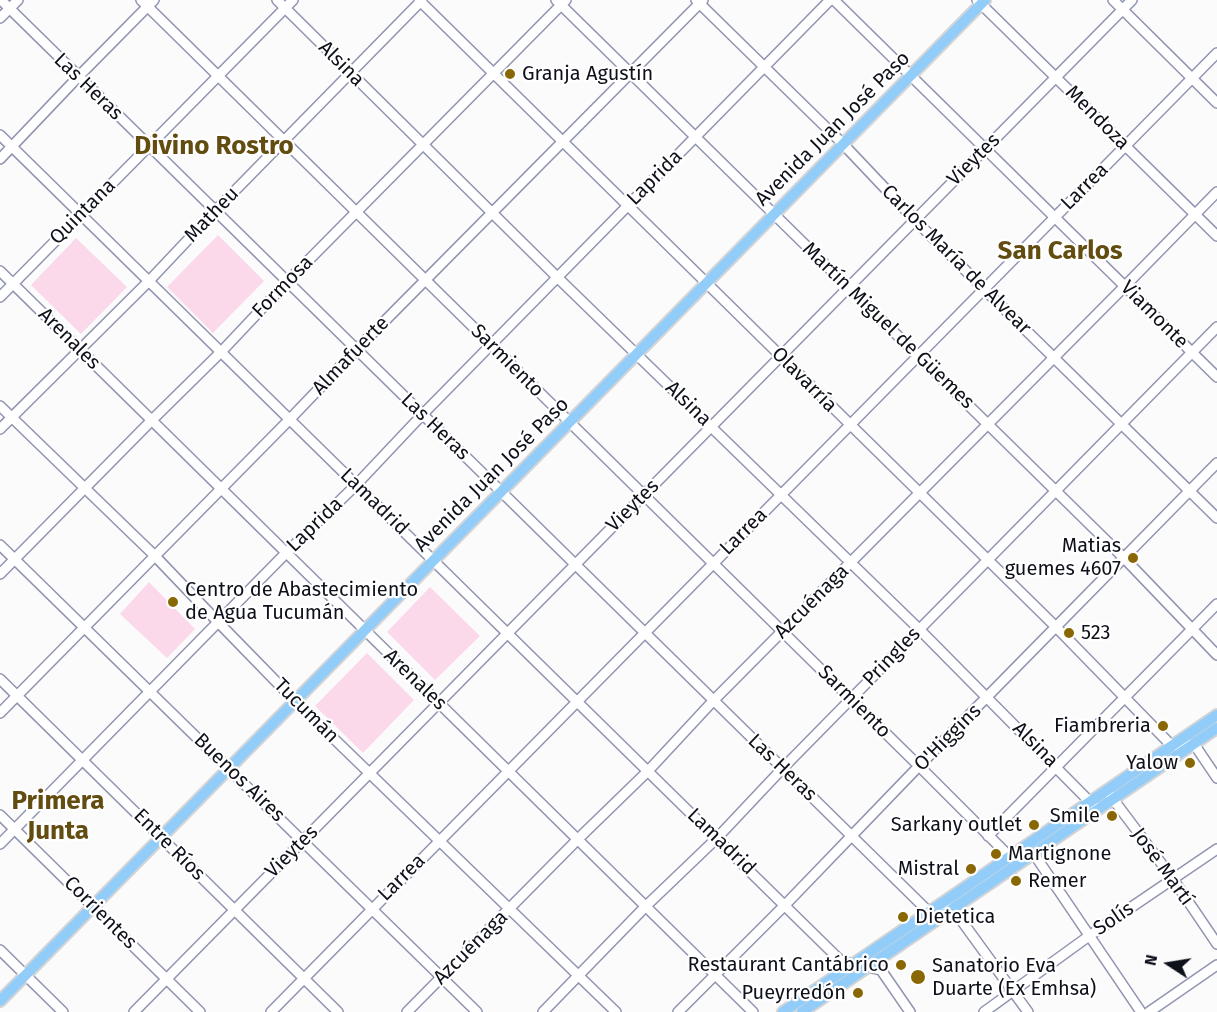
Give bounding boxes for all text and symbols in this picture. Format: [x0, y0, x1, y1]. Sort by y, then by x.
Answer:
street label: Alsina [313, 36, 369, 92]
street label: Avenida Juan José Paso [751, 47, 915, 211]
street label: Las Heras [49, 48, 127, 126]
place label: Granja Agustín [522, 62, 653, 86]
marker: Granja Agustín [503, 67, 517, 81]
street label: Mendoza [1060, 81, 1134, 155]
street label: Vieytes [943, 129, 1005, 191]
district label: Divino Rostro [134, 131, 294, 163]
street label: Laprida [622, 145, 688, 211]
street label: Larrea [1056, 158, 1114, 216]
street label: Quintana [45, 174, 121, 250]
street label: Carlos María de Alvear [876, 180, 1036, 340]
street label: Matheu [180, 182, 244, 248]
district label: San Carlos [998, 236, 1122, 268]
street label: Martín Miguel de Güemes [797, 238, 979, 414]
street label: Formosa [247, 251, 319, 323]
street label: Viamonte [1115, 276, 1193, 354]
street label: Arenales [33, 303, 105, 375]
street label: Almafuerte [308, 312, 394, 400]
street label: Sarmiento [465, 319, 549, 403]
street label: Olavarría [766, 342, 842, 418]
street label: Alsina [660, 376, 716, 432]
street label: Las Heras [396, 388, 474, 466]
street label: Avenida Juan José Paso [410, 393, 574, 557]
street label: Lamadrid [335, 464, 413, 540]
street label: Vieytes [602, 475, 664, 537]
street label: Laprida [282, 492, 348, 558]
street label: Larrea [715, 503, 773, 561]
place label: Matias guemes 4607 [1005, 534, 1121, 581]
marker: Matias guemes 4607 [1126, 551, 1140, 565]
street label: Azcuénaga [770, 560, 854, 644]
place label: Centro de Abastecimiento de Agua Tucumán [185, 578, 418, 625]
marker: Centro de Abastecimiento de Agua Tucumán [166, 595, 180, 609]
place label: 523 [1081, 621, 1111, 645]
street label: Pringles [858, 623, 926, 691]
marker: 523 [1062, 626, 1076, 640]
street label: Arenales [379, 644, 451, 716]
street label: Sarmiento [812, 660, 896, 744]
street label: Tucumán [269, 674, 343, 748]
street label: O'Higgins [909, 699, 987, 777]
place label: Fiambreria [1054, 714, 1151, 738]
street label: Alsina [1007, 717, 1063, 773]
marker: Fiambreria [1156, 719, 1170, 733]
street label: Buenos Aires [189, 729, 289, 827]
street label: Las Heras [743, 729, 821, 807]
place label: Yalow [1126, 751, 1178, 775]
marker: Yalow [1183, 756, 1197, 770]
district label: Primera Junta [12, 786, 104, 848]
street label: Entre Ríos [128, 804, 210, 886]
street label: Lamadrid [682, 804, 760, 880]
place label: Smile [1050, 804, 1100, 828]
marker: Smile [1105, 809, 1119, 823]
place label: Sarkany outlet [891, 813, 1022, 837]
marker: Sarkany outlet [1027, 818, 1041, 832]
street label: Vieytes [261, 821, 323, 883]
street label: José Martí [1126, 823, 1198, 911]
place label: Martignone [1008, 842, 1111, 866]
marker: Martignone [989, 847, 1003, 861]
street label: Larrea [373, 849, 431, 907]
place label: Mistral [898, 857, 959, 881]
marker: Mistral [964, 862, 978, 876]
place label: Remer [1028, 869, 1086, 893]
street label: Corrientes [59, 872, 141, 954]
marker: Remer [1009, 874, 1023, 888]
street label: Solís [1089, 897, 1139, 941]
place label: Dietetica [915, 905, 995, 929]
street label: Azcuénaga [429, 906, 513, 990]
marker: Dietetica [896, 910, 910, 924]
north arrow [1139, 934, 1199, 994]
place label: Restaurant Cantábrico [688, 953, 889, 977]
text: N [1141, 953, 1161, 967]
place label: Sanatorio Eva Duarte (Ex Emhsa) [932, 954, 1096, 1001]
marker: Restaurant Cantábrico [894, 958, 908, 972]
marker: Sanatorio Eva Duarte (Ex Emhsa) [909, 968, 927, 986]
place label: Pueyrredón [742, 981, 846, 1005]
marker: Pueyrredón [851, 986, 865, 1000]

